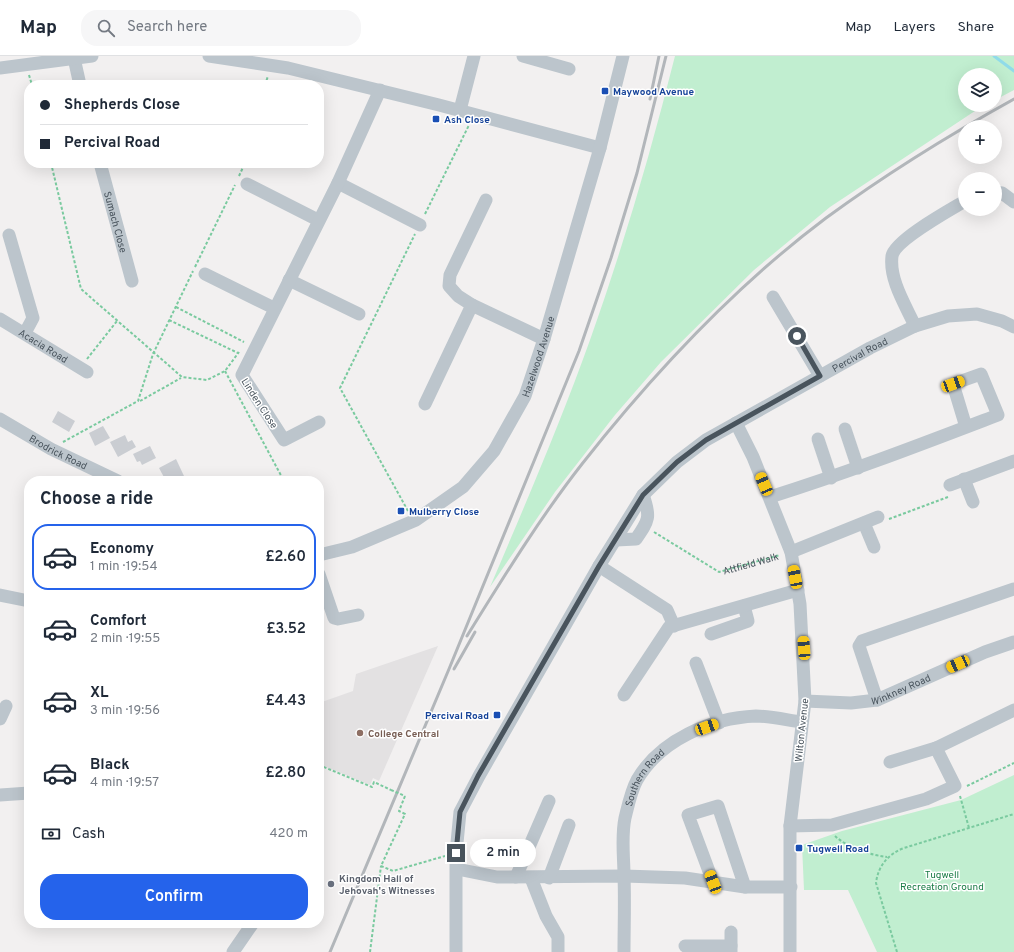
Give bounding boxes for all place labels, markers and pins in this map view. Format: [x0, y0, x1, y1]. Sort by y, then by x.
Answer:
marker: Maywood Avenue [600, 86, 610, 96]
place label: Maywood Avenue [613, 86, 694, 99]
marker: Ash Close [431, 114, 441, 124]
place label: Ash Close [444, 114, 490, 127]
marker: Mulberry Close [396, 506, 406, 516]
place label: Mulberry Close [409, 506, 480, 519]
place label: Percival Road [425, 710, 489, 723]
marker: Percival Road [492, 710, 502, 720]
marker: College Central [355, 728, 365, 738]
place label: College Central [368, 728, 439, 741]
marker: Tugwell Road [794, 843, 804, 853]
place label: Tugwell Road [807, 843, 869, 856]
place label: Kingdom Hall of Jehovah's Witnesses [339, 873, 435, 898]
marker: Kingdom Hall of Jehovah's Witnesses [326, 879, 336, 889]

